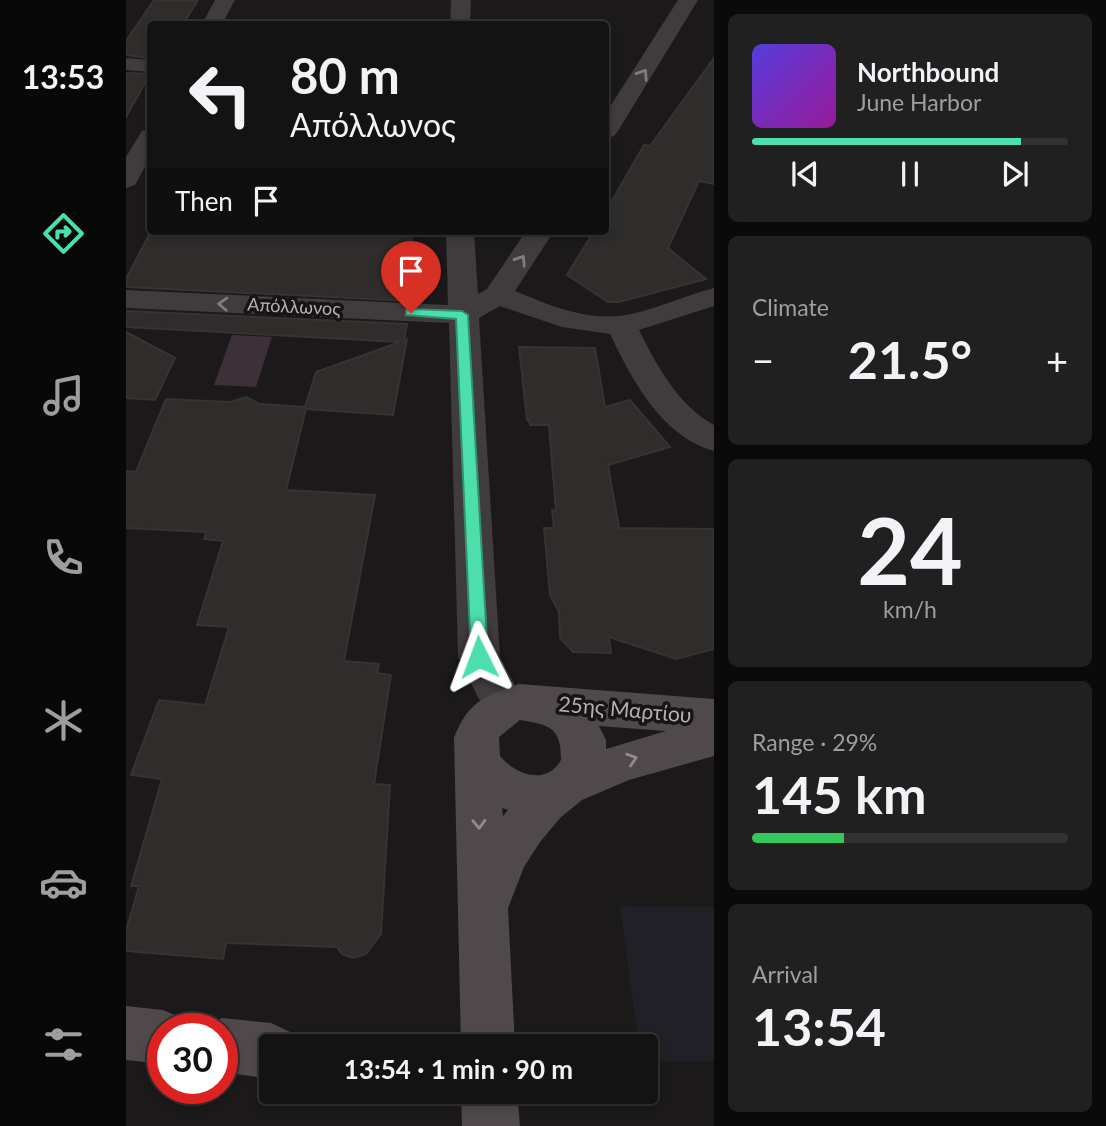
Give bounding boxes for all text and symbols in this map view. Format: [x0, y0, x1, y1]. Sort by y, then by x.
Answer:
text: 80 m [290, 46, 400, 104]
icon: left [175, 49, 266, 140]
text: Northbound [857, 56, 999, 88]
text: 13:53 [22, 57, 104, 96]
one-way arrow [634, 68, 647, 81]
text: June Harbor [857, 88, 981, 116]
text: Απόλλωνος [290, 105, 456, 144]
icon: previous [786, 155, 824, 193]
icon: pause [891, 155, 929, 193]
icon: next [996, 155, 1034, 193]
icon: arrive [247, 182, 285, 220]
text: Then [175, 185, 233, 217]
icon: directions [39, 209, 88, 258]
pin [381, 241, 441, 313]
icon: arrive [392, 252, 430, 290]
one-way arrow [513, 255, 526, 268]
street label: Απόλλωνος [247, 293, 342, 319]
text: Climate [752, 293, 829, 321]
one-way arrow [217, 296, 228, 311]
text: 21.5° [848, 328, 972, 390]
text: − [752, 337, 774, 383]
text: + [1046, 337, 1068, 383]
icon: music [39, 371, 88, 420]
text: 24 [857, 495, 963, 604]
icon: phone [39, 533, 88, 582]
text: km/h [883, 595, 937, 623]
position arrow [442, 620, 516, 694]
street label: 25ης Μαρτίου [558, 690, 693, 727]
icon: climate [39, 696, 88, 745]
text: Range · 29% [752, 728, 877, 756]
one-way arrow [626, 753, 638, 767]
text: 145 km [752, 763, 926, 825]
one-way arrow [472, 819, 487, 830]
icon: car [39, 858, 88, 907]
text: Arrival [752, 960, 818, 988]
text: 13:54 [752, 995, 886, 1057]
speed limit sign: 30 [147, 1013, 238, 1104]
icon: filters [39, 1020, 88, 1069]
text: 13:54 · 1 min · 90 m [344, 1053, 573, 1085]

